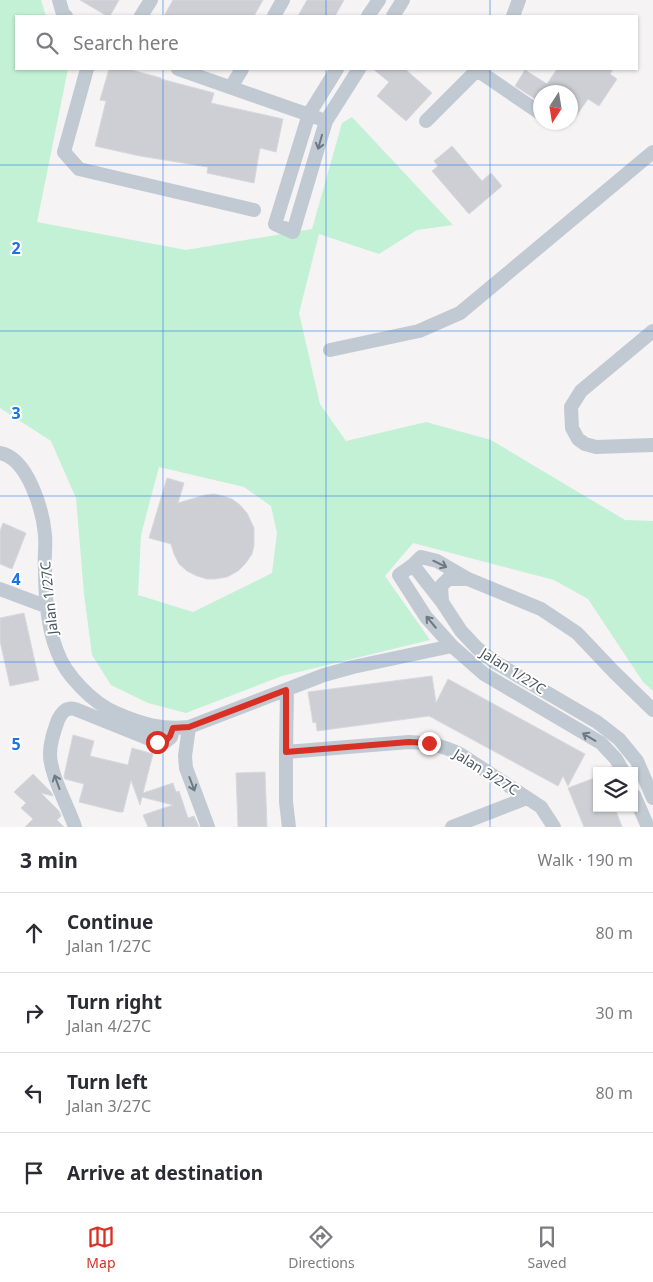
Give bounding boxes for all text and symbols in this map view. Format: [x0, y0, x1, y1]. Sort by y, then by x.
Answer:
search box [15, 15, 638, 70]
icon: search [33, 29, 61, 57]
text: Search here [73, 30, 179, 56]
north arrow [533, 85, 578, 130]
one-way arrow [314, 133, 324, 149]
text: 2 [11, 237, 21, 259]
text: 3 [11, 402, 21, 424]
one-way arrow [432, 559, 447, 569]
street label: Jalan 1/27C [35, 560, 62, 638]
text: 4 [11, 568, 21, 590]
one-way arrow [425, 615, 436, 628]
street label: Jalan 1/27C [475, 642, 550, 698]
route start [146, 731, 169, 754]
one-way arrow [583, 731, 597, 741]
route end [418, 732, 441, 755]
text: 5 [11, 733, 21, 755]
street label: Jalan 3/27C [448, 743, 523, 799]
map controls [593, 767, 638, 812]
button: layers [593, 767, 638, 812]
one-way arrow [52, 774, 61, 790]
one-way arrow [188, 776, 197, 791]
text: 3 min [20, 846, 78, 874]
text: Walk · 190 m [538, 849, 633, 871]
text: Continue [67, 909, 153, 935]
icon: ahead [20, 919, 48, 947]
text: 80 m [596, 922, 633, 944]
text: Jalan 1/27C [67, 935, 151, 957]
text: Turn right [67, 989, 162, 1015]
icon: right [20, 999, 48, 1027]
text: 30 m [596, 1002, 633, 1024]
text: Jalan 4/27C [67, 1015, 151, 1037]
text: Turn left [67, 1069, 148, 1095]
icon: left [20, 1079, 48, 1107]
text: 80 m [596, 1082, 633, 1104]
text: Jalan 3/27C [67, 1095, 151, 1117]
icon: arrive [20, 1159, 48, 1187]
text: Arrive at destination [67, 1160, 263, 1186]
tab: Map [86, 1223, 116, 1272]
tab: Directions [288, 1223, 355, 1272]
tab: Saved [527, 1223, 567, 1272]

